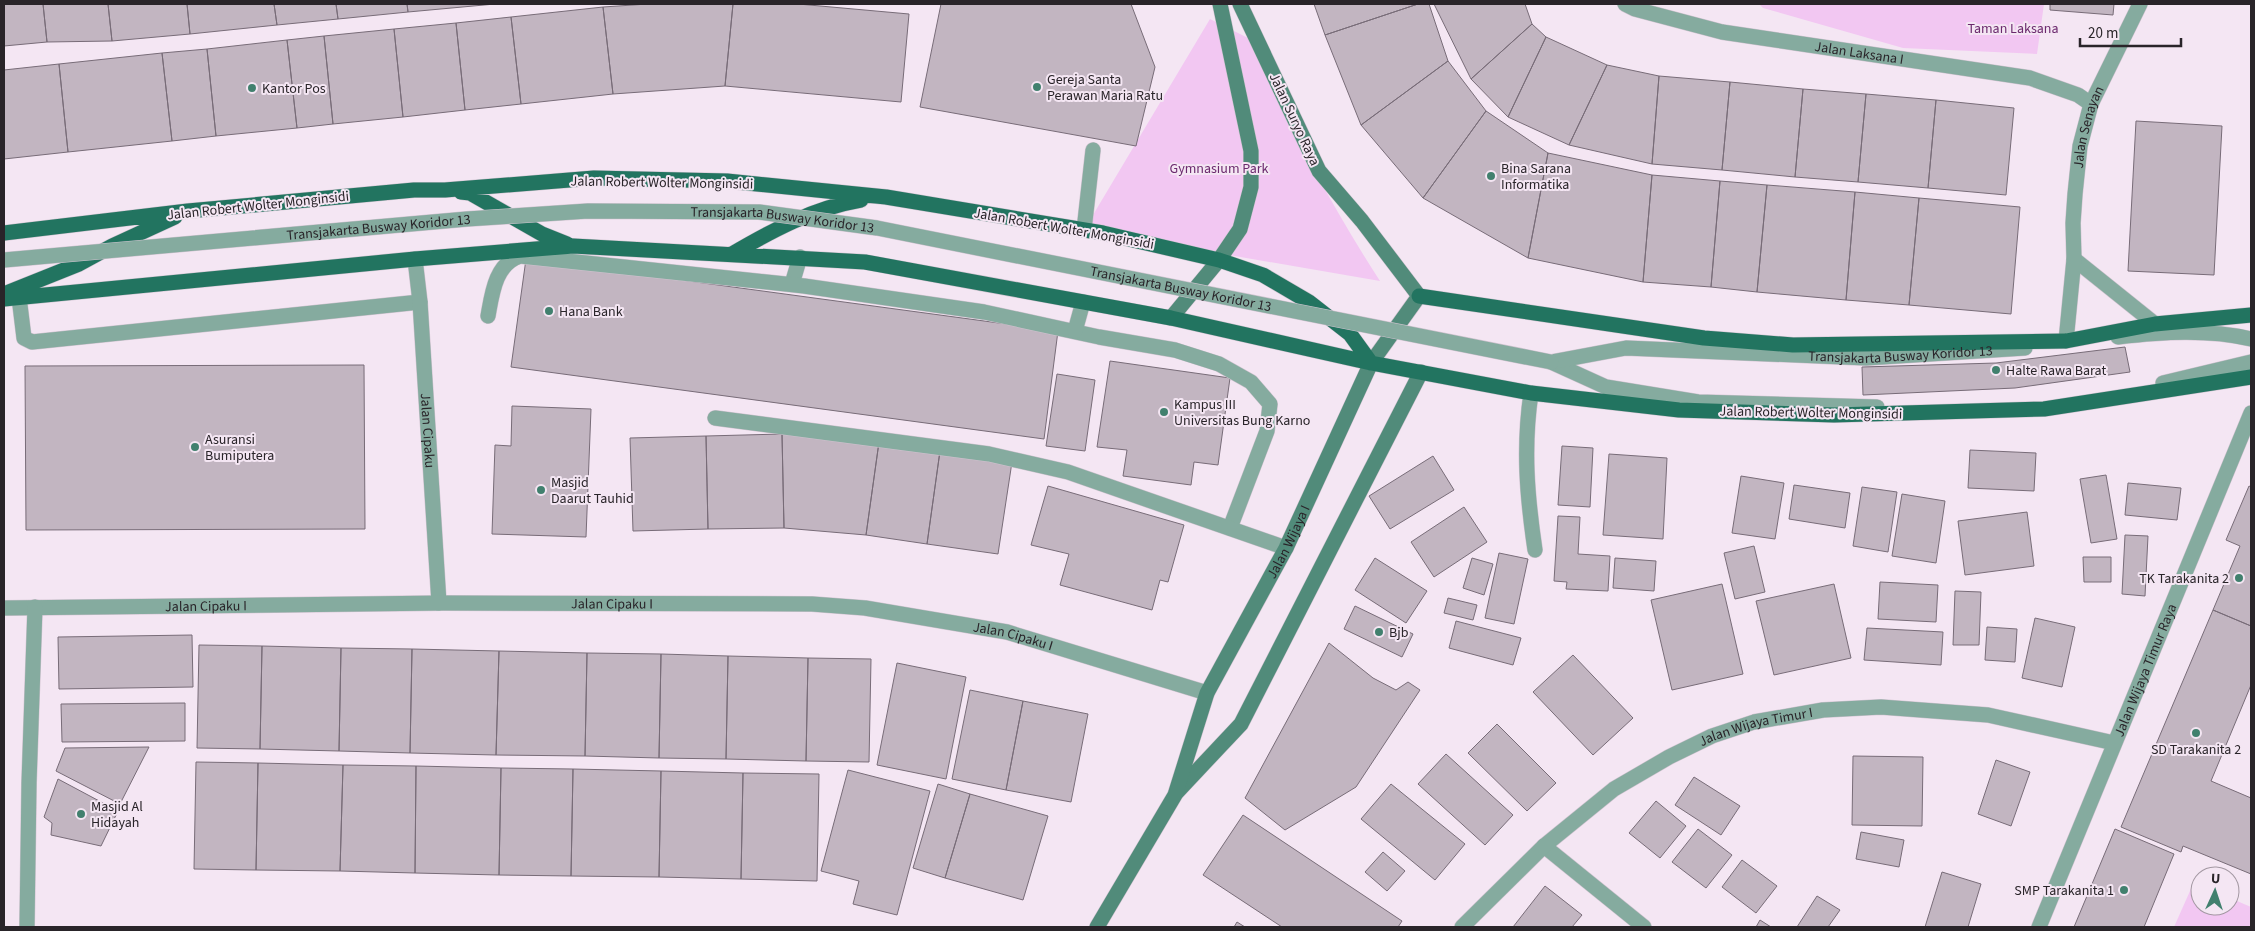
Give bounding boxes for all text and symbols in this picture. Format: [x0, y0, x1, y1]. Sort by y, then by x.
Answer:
scale bar [2080, 15, 2181, 47]
park label: Taman Laksana [1967, 19, 2059, 39]
text: 20 m [2088, 23, 2118, 44]
street label: Jalan Laksana I [1813, 37, 1905, 70]
place label: Gereja Santa Perawan Maria Ratu [1047, 70, 1163, 106]
street label: Jalan Suryo Raya [1264, 70, 1324, 169]
place label: Kantor Pos [262, 79, 326, 99]
marker: Gereja Santa Perawan Maria Ratu [1031, 81, 1043, 93]
marker: Kantor Pos [246, 82, 258, 94]
street label: Jalan Senayan [2069, 83, 2109, 169]
park label: Gymnasium Park [1170, 159, 1269, 179]
place label: Bina Sarana Informatika [1501, 159, 1571, 195]
marker: Bina Sarana Informatika [1485, 170, 1497, 182]
street label: Jalan Robert Wolter Monginsidi [570, 171, 754, 195]
street label: Jalan Robert Wolter Monginsidi [166, 186, 350, 225]
street label: Transjakarta Busway Koridor 13 [691, 203, 875, 239]
street label: Jalan Robert Wolter Monginsidi [972, 203, 1156, 255]
street label: Transjakarta Busway Koridor 13 [286, 210, 471, 246]
street label: Transjakarta Busway Koridor 13 [1088, 262, 1273, 317]
place label: Hana Bank [559, 302, 623, 322]
marker: Hana Bank [543, 305, 555, 317]
street label: Transjakarta Busway Koridor 13 [1808, 341, 1993, 369]
place label: Halte Rawa Barat [2006, 361, 2106, 381]
marker: Halte Rawa Barat [1990, 364, 2002, 376]
street label: Jalan Cipaku [415, 392, 439, 469]
place label: Kampus III Universitas Bung Karno [1174, 395, 1310, 431]
street label: Jalan Robert Wolter Monginsidi [1719, 401, 1903, 425]
marker: Kampus III Universitas Bung Karno [1158, 406, 1170, 418]
place label: Asuransi Bumiputera [205, 430, 274, 466]
marker: Asuransi Bumiputera [189, 441, 201, 453]
place label: Masjid Daarut Tauhid [551, 473, 634, 509]
marker: Masjid Daarut Tauhid [535, 484, 547, 496]
street label: Jalan Wijaya I [1262, 502, 1315, 582]
place label: TK Tarakanita 2 [2139, 569, 2229, 589]
marker: TK Tarakanita 2 [2233, 572, 2245, 584]
street label: Jalan Cipaku I [571, 594, 653, 615]
street label: Jalan Cipaku I [165, 596, 247, 617]
street label: Jalan Wijaya Timur Raya [2110, 601, 2182, 740]
street label: Jalan Cipaku I [972, 617, 1055, 656]
place label: Bjb [1389, 623, 1409, 643]
marker: Bjb [1373, 626, 1385, 638]
street label: Jalan Wijaya Timur I [1696, 703, 1815, 752]
marker: SD Tarakanita 2 [2190, 727, 2202, 739]
place label: SD Tarakanita 2 [2151, 740, 2241, 760]
place label: Masjid Al Hidayah [91, 797, 143, 833]
marker: Masjid Al Hidayah [75, 808, 87, 820]
north arrow [2190, 866, 2240, 916]
text: U [2210, 869, 2221, 889]
place label: SMP Tarakanita 1 [2014, 881, 2114, 901]
marker: SMP Tarakanita 1 [2118, 884, 2130, 896]

